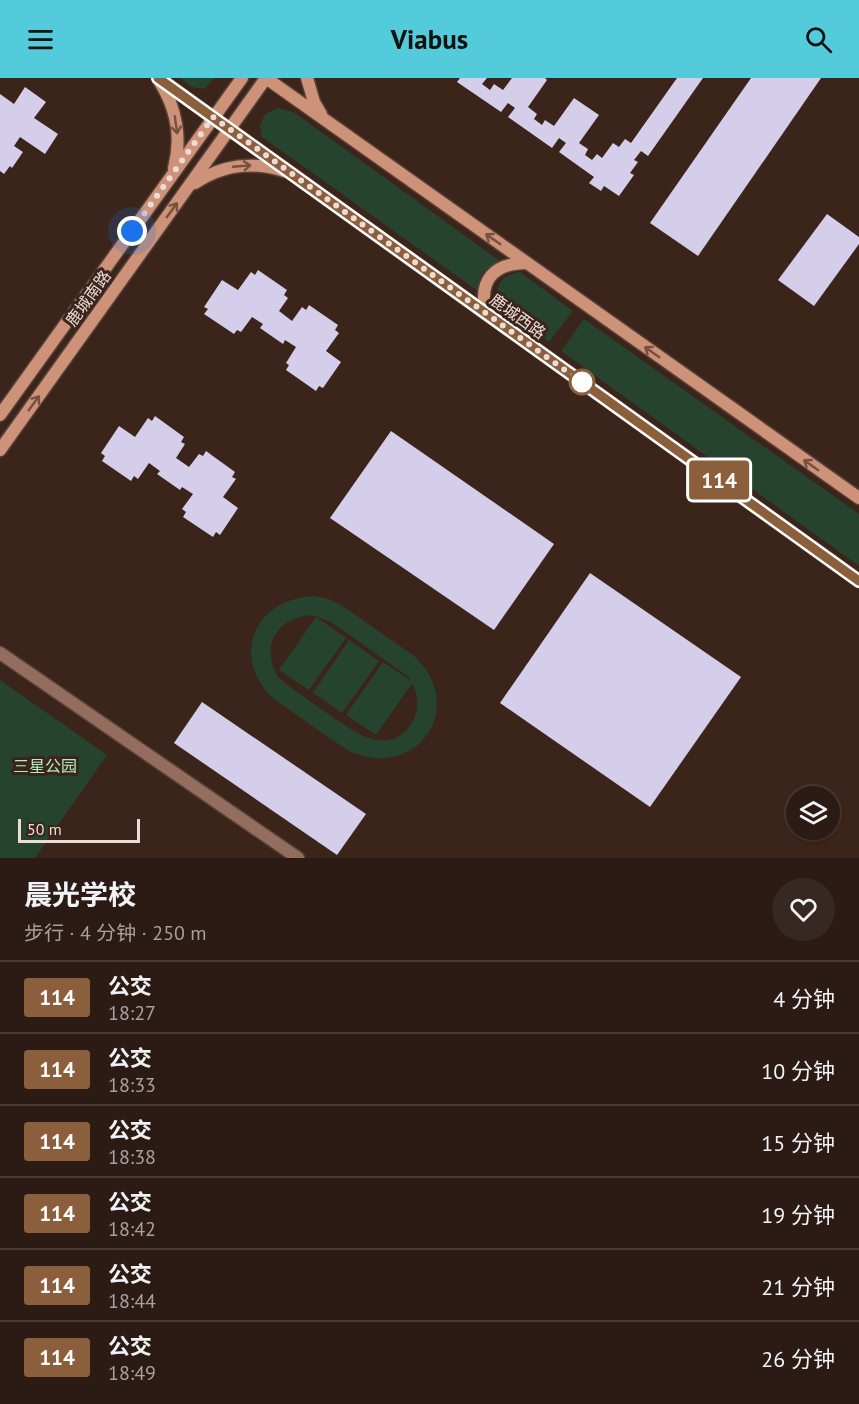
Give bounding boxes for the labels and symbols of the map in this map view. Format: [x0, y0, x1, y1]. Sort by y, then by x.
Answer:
one-way arrow [171, 115, 182, 135]
one-way arrow [232, 161, 252, 172]
one-way arrow [166, 202, 178, 218]
your location [117, 216, 147, 246]
one-way arrow [486, 233, 502, 245]
street label: 鹿城南路 [61, 266, 115, 330]
street label: 鹿城西路 [486, 289, 550, 343]
one-way arrow [645, 346, 661, 358]
unlabelled marker [569, 369, 595, 395]
one-way arrow [28, 395, 40, 411]
one-way arrow [804, 459, 820, 471]
line badge: 114 [684, 460, 754, 500]
park label: 三星公园 [13, 756, 77, 776]
scale bar [18, 816, 140, 844]

